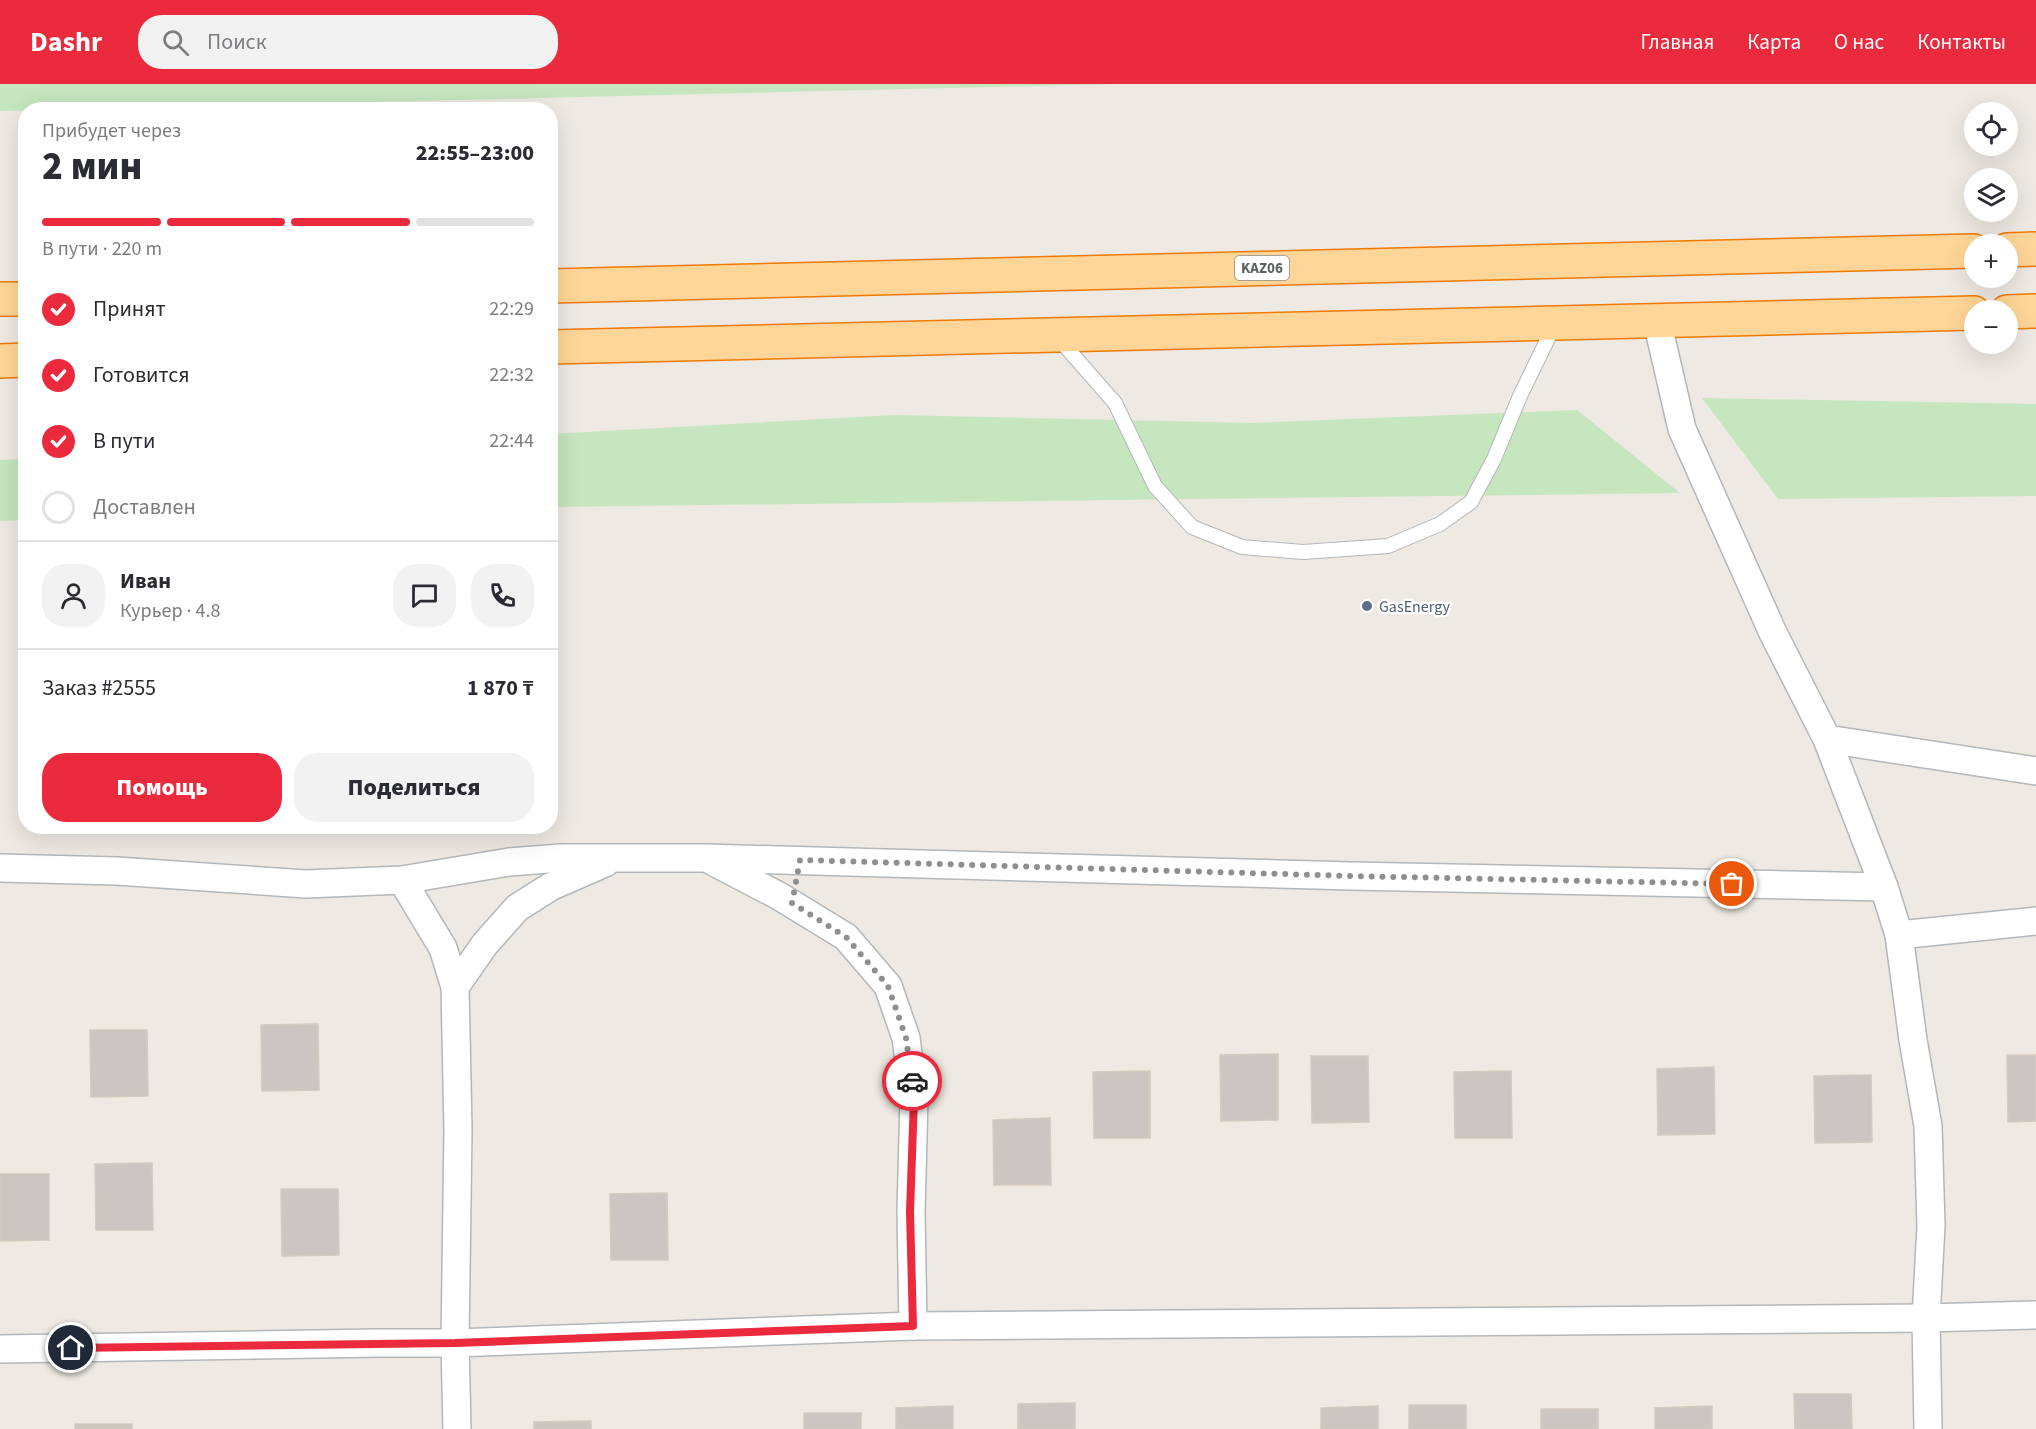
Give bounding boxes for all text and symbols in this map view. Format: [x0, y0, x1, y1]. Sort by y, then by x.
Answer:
search box [138, 15, 558, 69]
text: Dashr [30, 22, 102, 62]
icon: search [159, 26, 192, 59]
text: Поиск [207, 26, 267, 58]
text: Главная [1641, 27, 1714, 57]
text: Карта [1747, 27, 1801, 57]
text: О нас [1834, 27, 1884, 57]
text: Контакты [1917, 27, 2006, 57]
map controls [1964, 102, 2018, 354]
button: locate [1964, 102, 2018, 156]
text: Прибудет через [42, 117, 181, 145]
text: 22:55–23:00 [416, 137, 534, 169]
text: 2 мин [42, 139, 142, 195]
button: layers [1964, 168, 2018, 222]
button: + [1964, 234, 2018, 288]
text: В пути · 220 m [42, 235, 162, 263]
road number: KАZ06 [1235, 256, 1289, 280]
icon: check [42, 293, 75, 326]
text: Принят [93, 293, 166, 325]
text: 22:29 [489, 295, 534, 323]
button: − [1964, 300, 2018, 354]
icon: check [42, 359, 75, 392]
text: Готовится [93, 359, 190, 391]
text: 22:32 [489, 361, 534, 389]
icon: check [42, 425, 75, 458]
text: В пути [93, 425, 155, 457]
text: 22:44 [489, 427, 534, 455]
text: Доставлен [93, 491, 196, 523]
button: person [42, 564, 105, 627]
button: chat [393, 564, 456, 627]
button: phone [471, 564, 534, 627]
text: Иван [120, 565, 171, 597]
place label: GasEnergy [1379, 596, 1450, 618]
text: Курьер · 4.8 [120, 597, 220, 625]
marker: GasEnergy [1360, 599, 1374, 613]
text: Заказ #2555 [42, 672, 156, 704]
text: 1 870 ₸ [467, 672, 534, 704]
button: Помощь [42, 753, 282, 822]
button: Поделиться [294, 753, 534, 822]
pin [1706, 858, 1757, 909]
icon: bag [1715, 867, 1748, 900]
courier [882, 1051, 942, 1111]
icon: car [896, 1065, 929, 1098]
pin [45, 1322, 96, 1373]
icon: home [54, 1331, 87, 1364]

